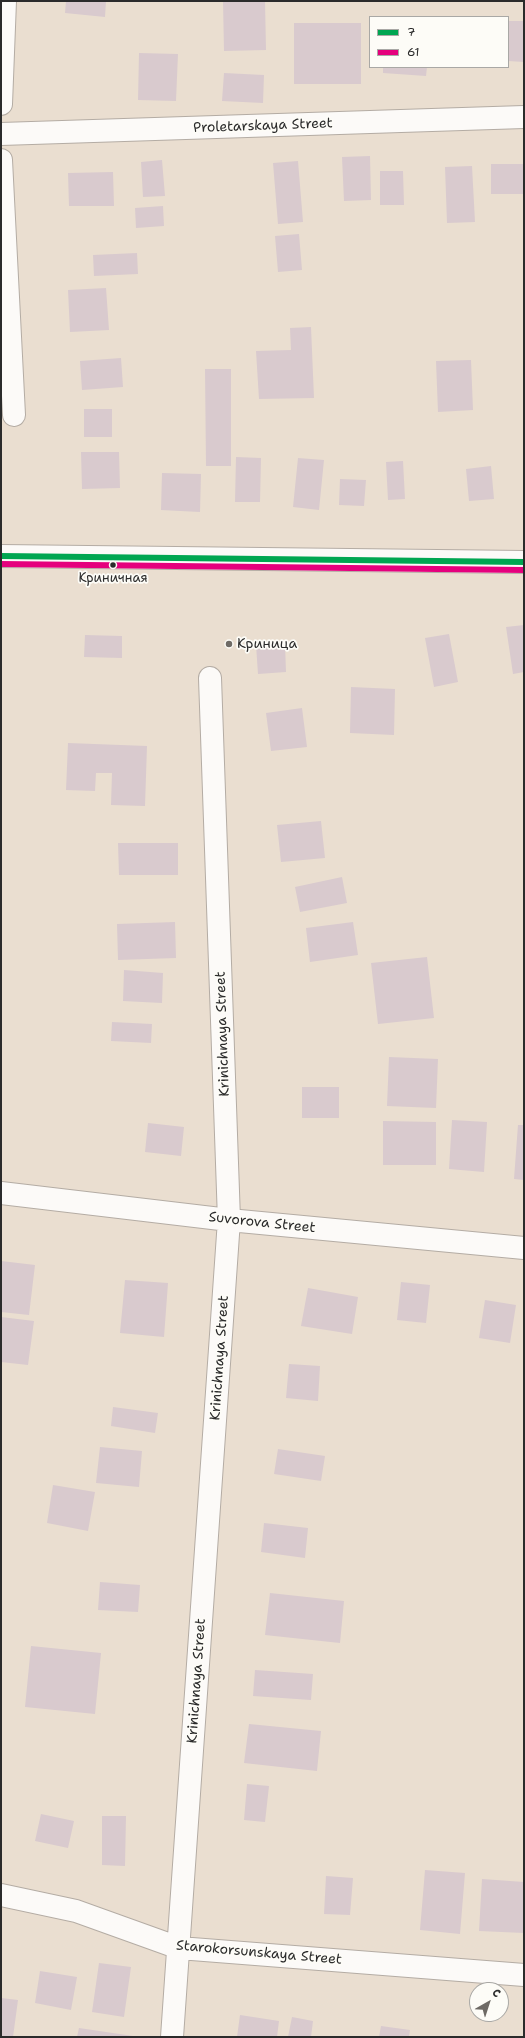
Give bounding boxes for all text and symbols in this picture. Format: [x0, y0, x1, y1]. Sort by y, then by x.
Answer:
legend [369, 16, 509, 68]
text: 7 [407, 24, 415, 40]
text: 61 [407, 44, 420, 60]
street label: Proletarskaya Street [193, 115, 333, 137]
marker: Криничная [108, 560, 118, 570]
place label: Криничная [78, 571, 148, 587]
place label: Криница [237, 636, 297, 652]
marker: Криница [224, 639, 234, 649]
street label: Krinichnaya Street [212, 971, 234, 1097]
street label: Suvorova Street [208, 1209, 316, 1237]
street label: Krinichnaya Street [207, 1295, 233, 1421]
street label: Krinichnaya Street [184, 1618, 210, 1744]
street label: Starokorsunskaya Street [175, 1937, 343, 1969]
north arrow [469, 1982, 509, 2022]
text: С [489, 1985, 504, 2001]

